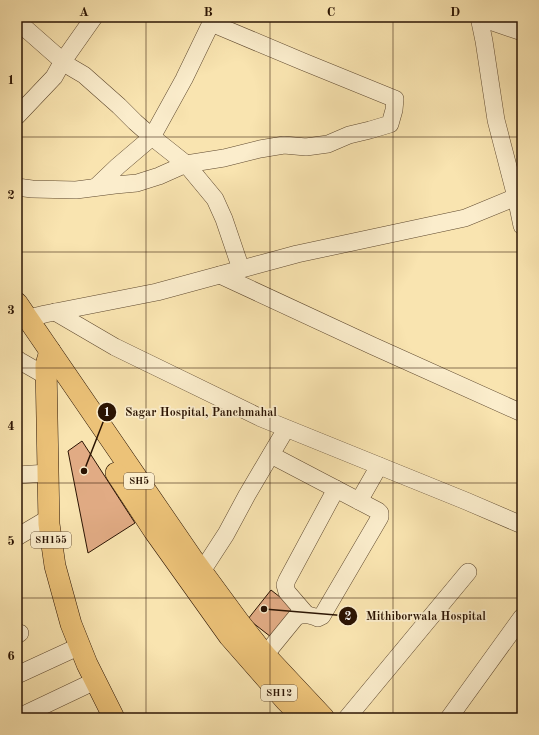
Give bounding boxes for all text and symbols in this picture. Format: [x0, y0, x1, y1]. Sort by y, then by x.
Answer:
text: A [79, 6, 89, 19]
text: B [203, 6, 213, 19]
text: C [327, 6, 335, 19]
text: D [450, 6, 460, 19]
text: 1 [7, 74, 15, 87]
text: 2 [7, 189, 15, 202]
text: 3 [7, 304, 15, 317]
callout: Sagar Hospital, Panchmahal [97, 400, 285, 424]
text: 1 [104, 407, 110, 419]
text: Sagar Hospital, Panchmahal [125, 407, 277, 419]
text: 4 [7, 420, 15, 433]
road number: SH5 [124, 473, 154, 489]
road number: SH155 [31, 532, 71, 548]
text: 5 [7, 535, 15, 548]
callout: Mithiborwala Hospital [338, 604, 494, 628]
text: 2 [345, 611, 352, 623]
text: Mithiborwala Hospital [366, 611, 486, 623]
text: 6 [7, 650, 15, 663]
road number: SH12 [261, 685, 297, 701]

